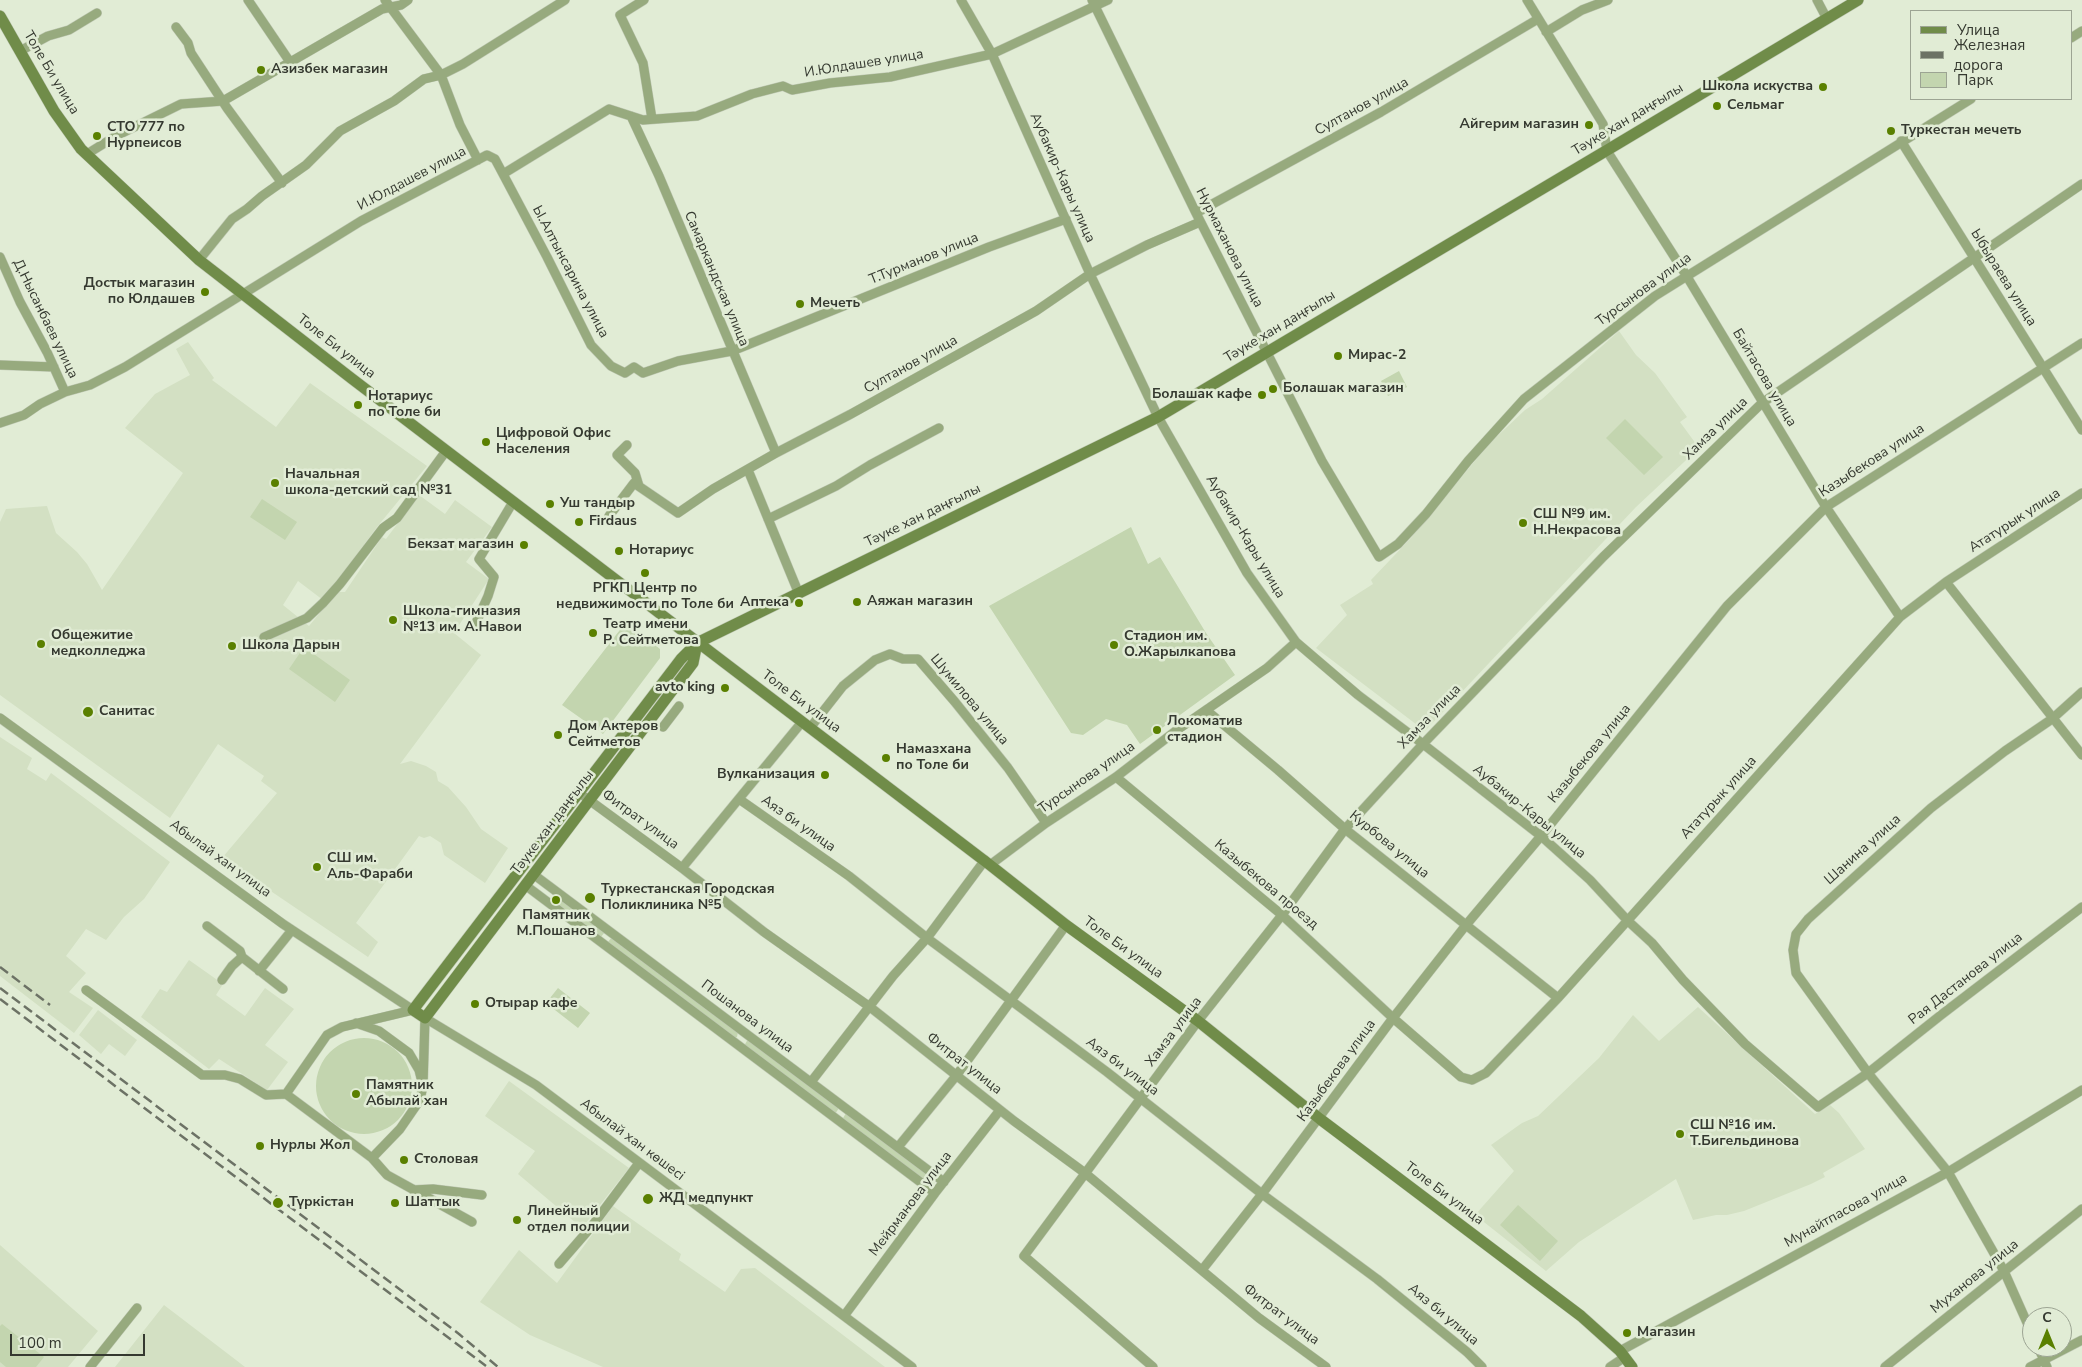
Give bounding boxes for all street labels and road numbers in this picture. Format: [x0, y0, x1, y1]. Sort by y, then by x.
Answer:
street label: Толе Би улица [19, 28, 83, 118]
street label: И.Юлдашев улица [803, 46, 925, 82]
street label: Султанов улица [1312, 74, 1412, 140]
street label: Тәуке хан даңғылы [1569, 80, 1687, 160]
street label: Аубакир-Кары улица [1026, 110, 1098, 246]
street label: И.Юлдашев улица [355, 143, 469, 215]
street label: Нурмаханова улица [1192, 185, 1266, 311]
street label: Ы.Алтынсарина улица [528, 203, 612, 341]
street label: Самаркандская улица [680, 209, 752, 349]
street label: Ыбыраева улица [1966, 226, 2040, 330]
street label: Т.Турманов улица [867, 229, 981, 289]
street label: Турсынова улица [1593, 250, 1695, 330]
street label: Д.Нысанбаев улица [9, 257, 81, 381]
street label: Тәуке хан даңғылы [1221, 287, 1339, 367]
street label: Толе Би улица [294, 311, 378, 383]
street label: Байтасова улица [1728, 326, 1800, 430]
street label: Султанов улица [861, 332, 961, 398]
street label: Хамза улица [1680, 394, 1752, 464]
street label: Казыбекова улица [1816, 421, 1928, 501]
street label: Аубакир-Кары улица [1202, 473, 1288, 601]
street label: Тәуке хан даңғылы [862, 481, 984, 551]
street label: Ататурык улица [1966, 485, 2064, 557]
street label: Шумилова улица [926, 651, 1012, 749]
street label: Толе Би улица [758, 667, 844, 737]
street label: Хамза улица [1395, 681, 1465, 753]
street label: Казыбекова улица [1545, 701, 1635, 807]
street label: Турсынова улица [1036, 738, 1138, 818]
street label: Ататурык улица [1677, 753, 1761, 843]
street label: Аубакир-Кары улица [1469, 761, 1589, 863]
street label: Тәуке хан даңғылы [508, 767, 598, 879]
street label: Фитрат улица [598, 786, 682, 854]
street label: Аяз би улица [758, 792, 838, 856]
street label: Курбова улица [1346, 808, 1432, 882]
street label: Шанина улица [1821, 811, 1905, 889]
street label: Абылай хан улица [166, 817, 274, 901]
street label: Казыбекова проезд [1211, 837, 1321, 933]
street label: Толе Би улица [1080, 913, 1166, 983]
street label: Рая Дастанова улица [1906, 929, 2026, 1029]
street label: Пошанова улица [698, 977, 796, 1057]
street label: Хамза улица [1142, 994, 1206, 1070]
street label: Казыбекова улица [1294, 1017, 1380, 1125]
street label: Фитрат улица [923, 1029, 1005, 1099]
street label: Аяз би улица [1082, 1034, 1162, 1100]
street label: Абылай хан көшесі [577, 1095, 687, 1185]
street label: Мейрманова улица [866, 1148, 956, 1260]
street label: Толе Би улица [1401, 1159, 1487, 1229]
street label: Мунайтпасова улица [1782, 1170, 1910, 1252]
street label: Муханова улица [1928, 1236, 2022, 1318]
street label: Фитрат улица [1240, 1281, 1322, 1349]
street label: Аяз би улица [1404, 1281, 1482, 1349]

